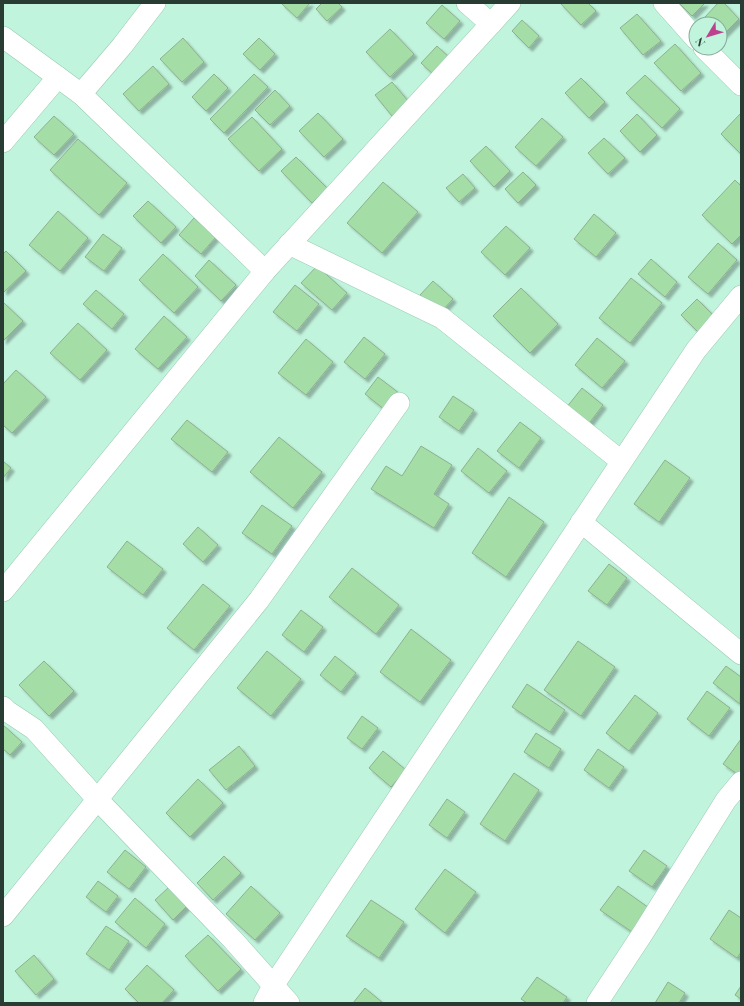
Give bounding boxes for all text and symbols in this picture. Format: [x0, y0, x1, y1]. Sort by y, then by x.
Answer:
north arrow [688, 16, 728, 56]
text: N [691, 35, 708, 50]

